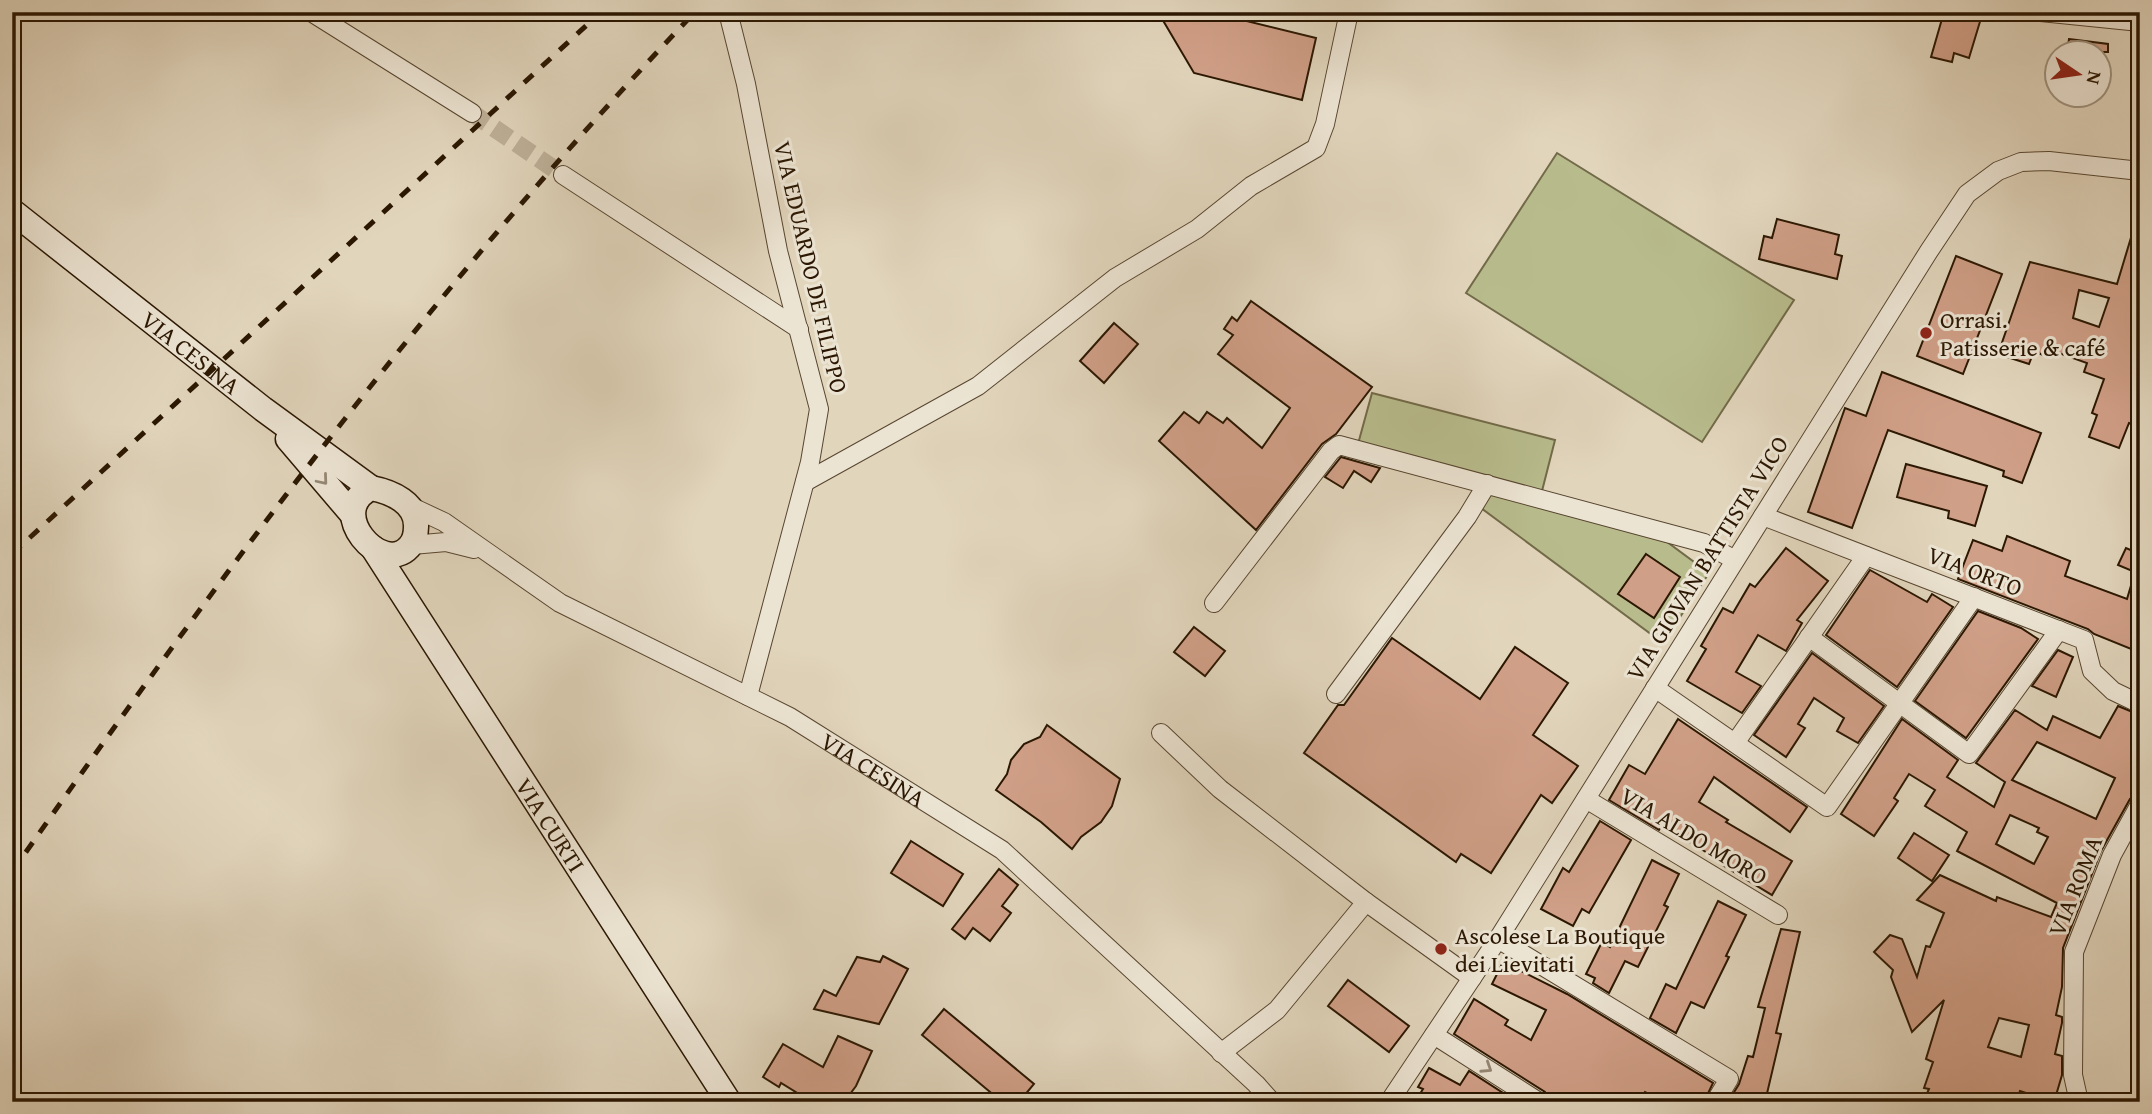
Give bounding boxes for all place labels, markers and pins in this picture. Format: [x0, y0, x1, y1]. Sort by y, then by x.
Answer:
place label: Orrasi. Patisserie & café [1940, 302, 2105, 365]
marker: Orrasi. Patisserie & café [1918, 325, 1934, 341]
place label: Ascolese La Boutique dei Lievitati [1455, 918, 1665, 981]
marker: Ascolese La Boutique dei Lievitati [1433, 941, 1449, 957]

